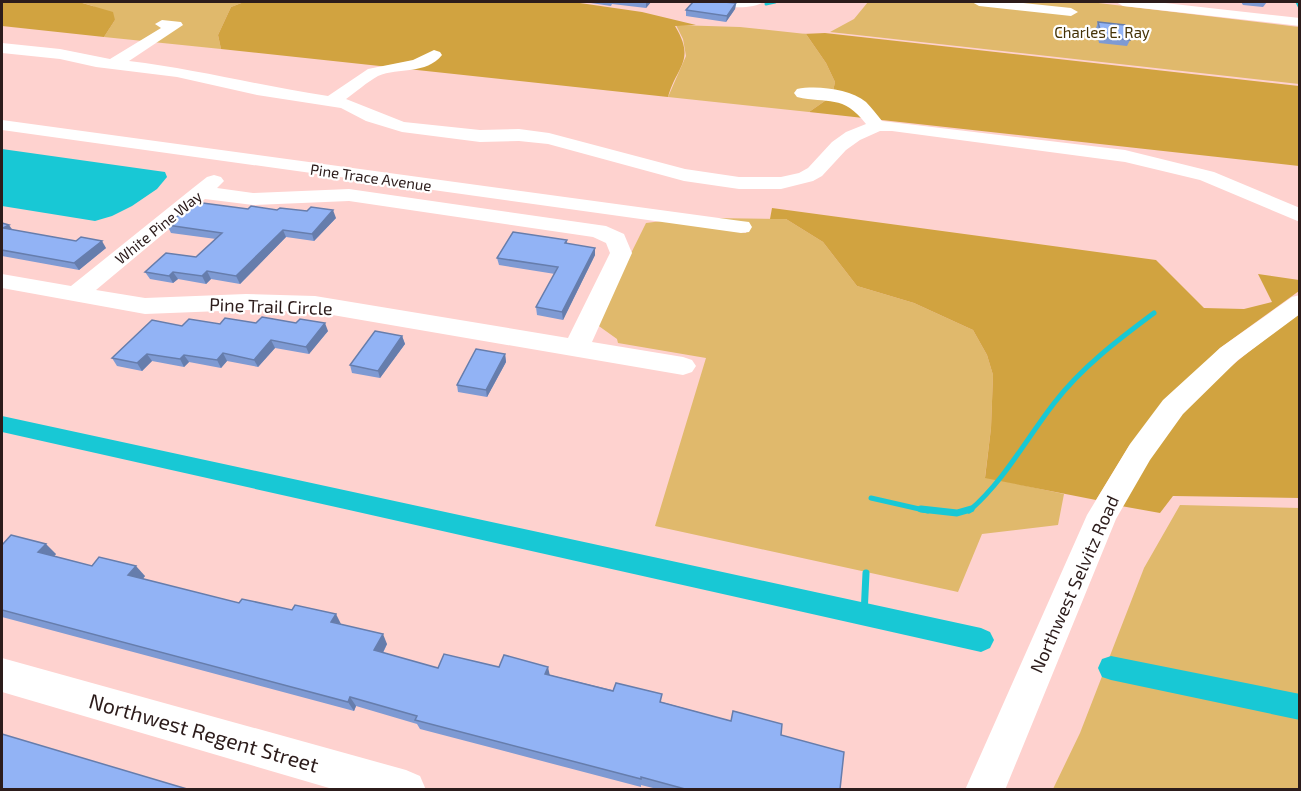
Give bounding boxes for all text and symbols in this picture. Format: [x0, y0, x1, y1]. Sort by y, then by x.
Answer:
park label: Charles E. Ray [1054, 23, 1150, 41]
street label: Pine Trace Avenue [309, 160, 433, 194]
street label: White Pine Way [111, 186, 205, 268]
street label: Pine Trail Circle [209, 293, 333, 319]
street label: Northwest Selvitz Road [1025, 492, 1123, 676]
street label: Northwest Regent Street [86, 687, 322, 777]

